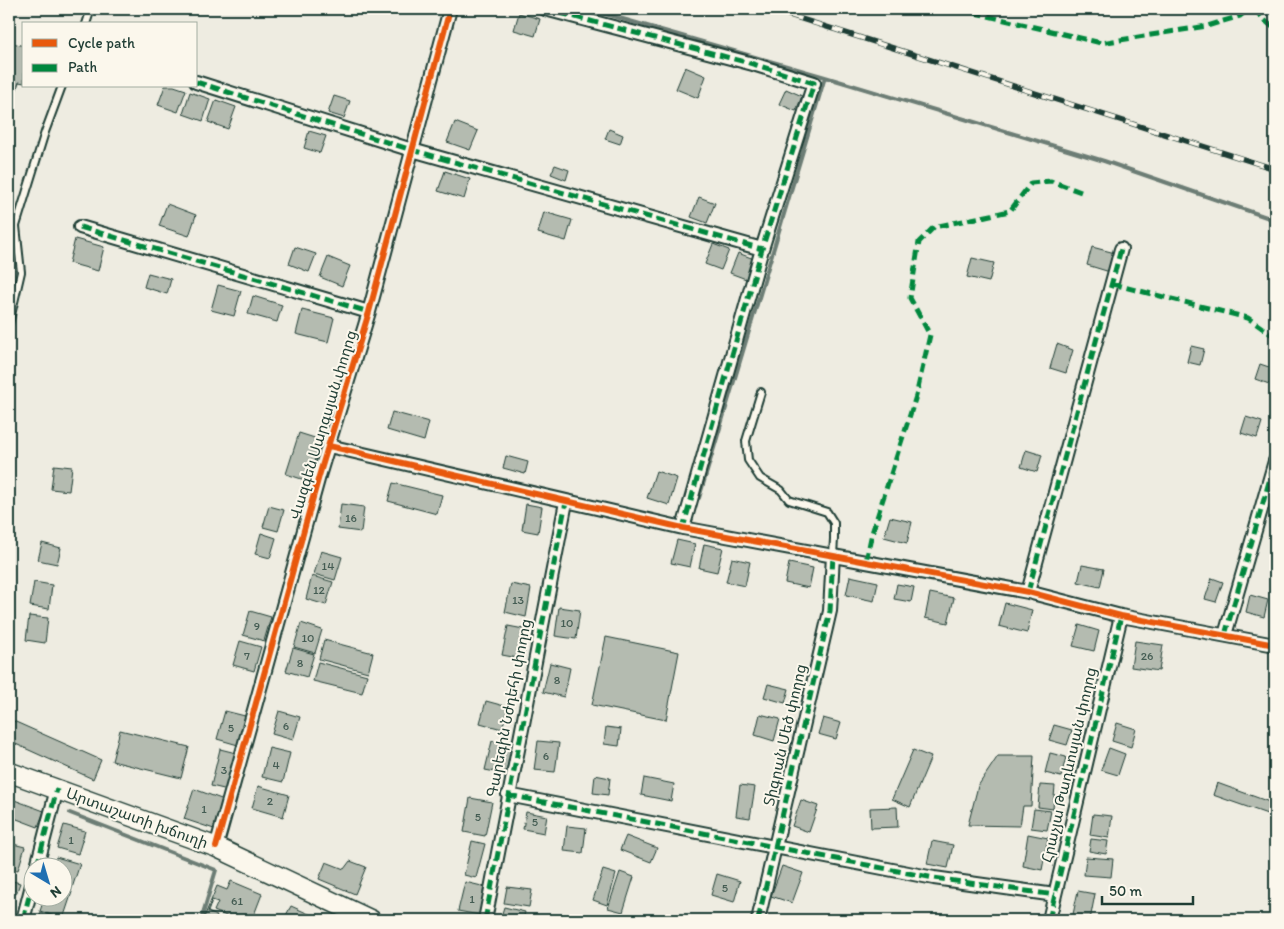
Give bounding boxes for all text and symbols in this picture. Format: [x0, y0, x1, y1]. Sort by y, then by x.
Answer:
legend [22, 22, 198, 88]
text: Cycle path [68, 34, 135, 52]
text: Path [68, 58, 97, 76]
street label: Վազգեն Սարգսյան փողոց [286, 328, 360, 522]
house number: 16 [345, 511, 357, 525]
house number: 14 [322, 559, 334, 573]
house number: 12 [313, 583, 326, 597]
house number: 13 [512, 593, 525, 607]
house number: 10 [561, 616, 573, 630]
street label: Գարեգին Նժդեհի փողոց [483, 617, 535, 799]
house number: 9 [254, 619, 260, 633]
house number: 10 [302, 631, 314, 645]
house number: 7 [244, 649, 250, 663]
house number: 26 [1141, 649, 1153, 663]
house number: 8 [297, 656, 304, 670]
street label: Տիգրան Մեծ փողոց [760, 662, 810, 808]
street label: Հրաչյա Թադևոսյան փողոց [1038, 666, 1100, 864]
house number: 8 [554, 673, 561, 687]
house number: 6 [283, 719, 289, 733]
house number: 5 [228, 721, 234, 735]
house number: 6 [543, 749, 549, 763]
house number: 4 [272, 758, 280, 772]
house number: 3 [221, 763, 228, 777]
street label: Արտաշատի խճուղի [64, 784, 210, 852]
house number: 2 [267, 794, 274, 808]
house number: 1 [201, 802, 207, 816]
house number: 5 [475, 810, 481, 824]
house number: 5 [532, 815, 538, 829]
house number: 1 [68, 833, 74, 847]
north arrow [22, 856, 72, 906]
scale bar [1102, 874, 1193, 906]
house number: 5 [722, 881, 728, 895]
text: N [47, 882, 65, 901]
text: 50 m [1109, 882, 1142, 900]
house number: 1 [469, 892, 475, 906]
house number: 61 [231, 894, 243, 908]

